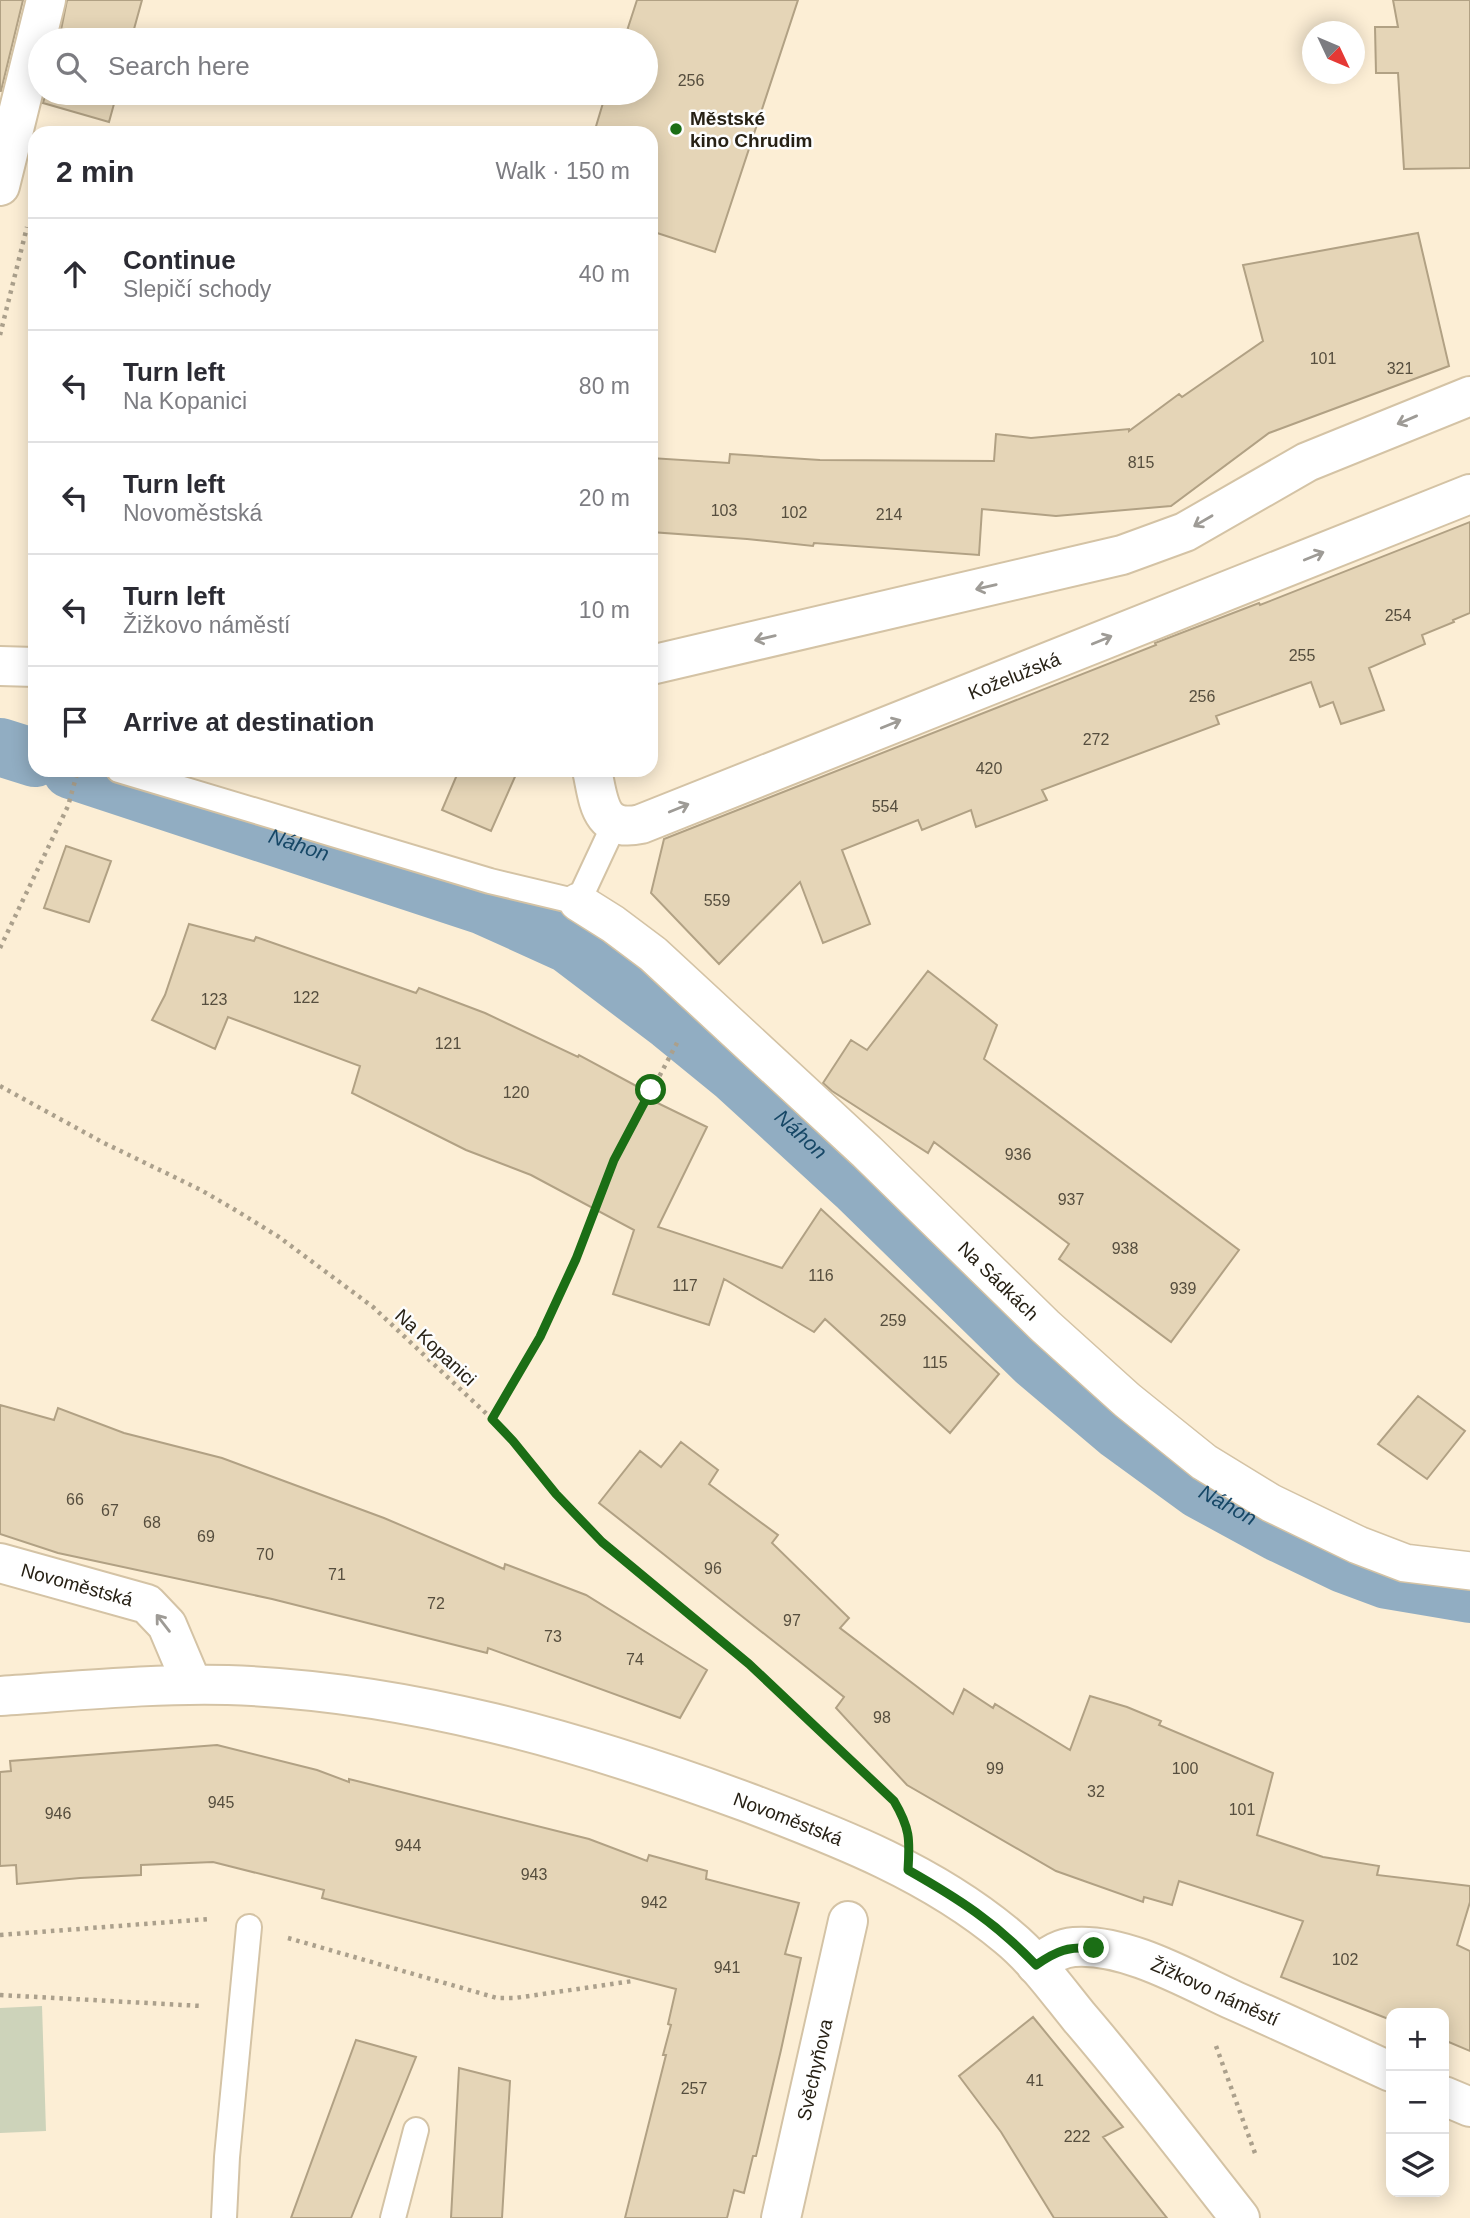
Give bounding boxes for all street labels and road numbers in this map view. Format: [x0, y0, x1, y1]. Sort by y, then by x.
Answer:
street label: Koželužská [965, 648, 1064, 704]
street label: Na Sádkách [954, 1237, 1043, 1325]
street label: Na Kopanici [391, 1305, 480, 1390]
street label: Novoměstská [19, 1559, 136, 1611]
street label: Novoměstská [731, 1788, 846, 1850]
street label: Žižkovo náměstí [1148, 1953, 1283, 2030]
street label: Svěchyňova [793, 2017, 837, 2123]

